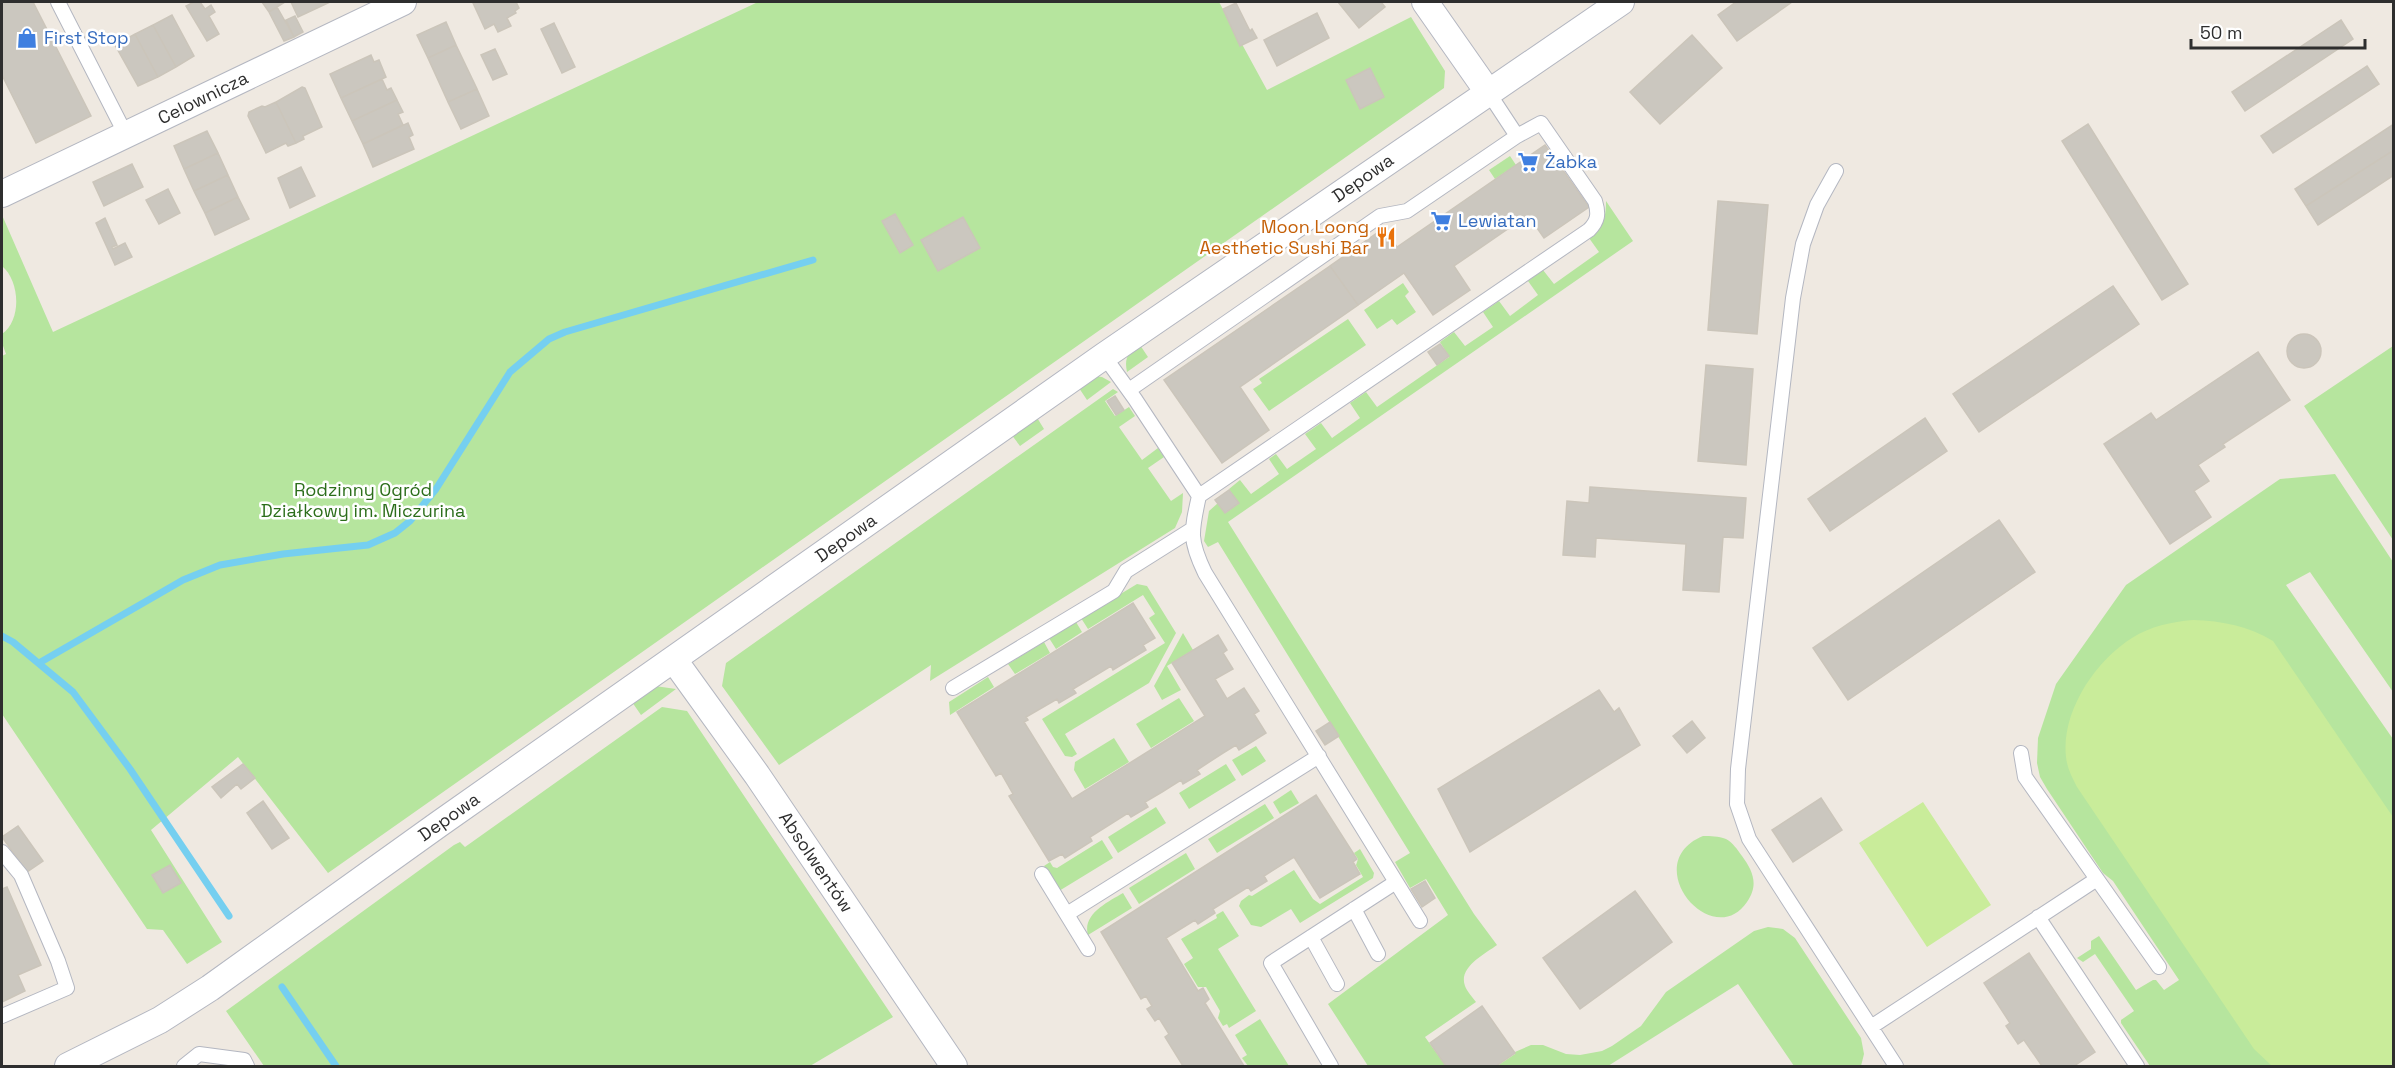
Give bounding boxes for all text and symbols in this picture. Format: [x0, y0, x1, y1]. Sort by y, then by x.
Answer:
scale bar [2191, 12, 2365, 50]
text: 50 m [2200, 21, 2242, 44]
shop icon: First Stop [15, 26, 39, 50]
place label: First Stop [44, 26, 129, 49]
street label: Celownicza [154, 66, 252, 129]
street label: Depowa [1328, 148, 1398, 207]
supermarket icon: Żabka [1516, 150, 1540, 174]
place label: Żabka [1545, 150, 1597, 173]
supermarket icon: Lewiatan [1429, 209, 1453, 233]
place label: Lewiatan [1458, 209, 1536, 232]
place label: Moon Loong Aesthetic Sushi Bar [1199, 215, 1369, 259]
restaurant icon: Moon Loong Aesthetic Sushi Bar [1374, 225, 1398, 249]
park label: Rodzinny Ogród Działkowy im. Miczurina [261, 478, 465, 522]
street label: Depowa [811, 508, 881, 567]
street label: Depowa [414, 787, 484, 846]
street label: Absolwentów [774, 807, 859, 917]

